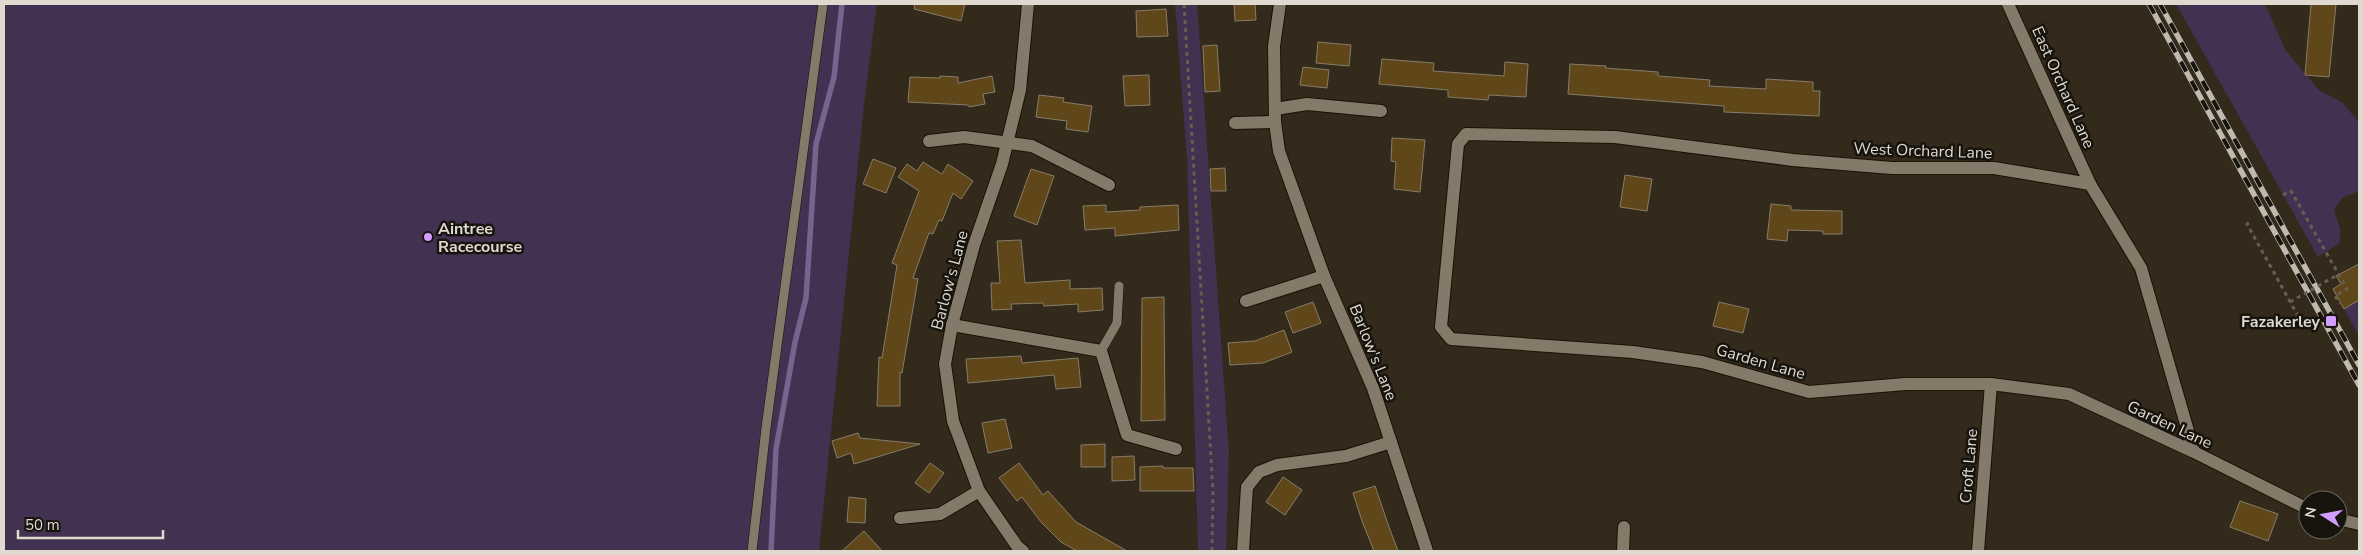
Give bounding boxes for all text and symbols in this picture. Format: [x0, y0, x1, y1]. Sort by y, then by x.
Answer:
street label: East Orchard Lane [2026, 23, 2100, 152]
street label: West Orchard Lane [1853, 138, 1993, 164]
place label: Aintree Racecourse [438, 218, 523, 258]
street label: Barlow's Lane [926, 228, 974, 332]
marker: Aintree Racecourse [422, 231, 434, 243]
street label: Barlow's Lane [1344, 301, 1402, 404]
place label: Fazakerley [2241, 311, 2321, 333]
marker: Fazakerley [2324, 314, 2338, 328]
street label: Garden Lane [1714, 339, 1808, 385]
street label: Garden Lane [2123, 396, 2216, 454]
street label: Croft Lane [1955, 428, 1983, 504]
north arrow [2298, 490, 2348, 540]
text: N [2300, 506, 2321, 520]
scale bar [18, 508, 162, 540]
text: 50 m [25, 515, 60, 535]

